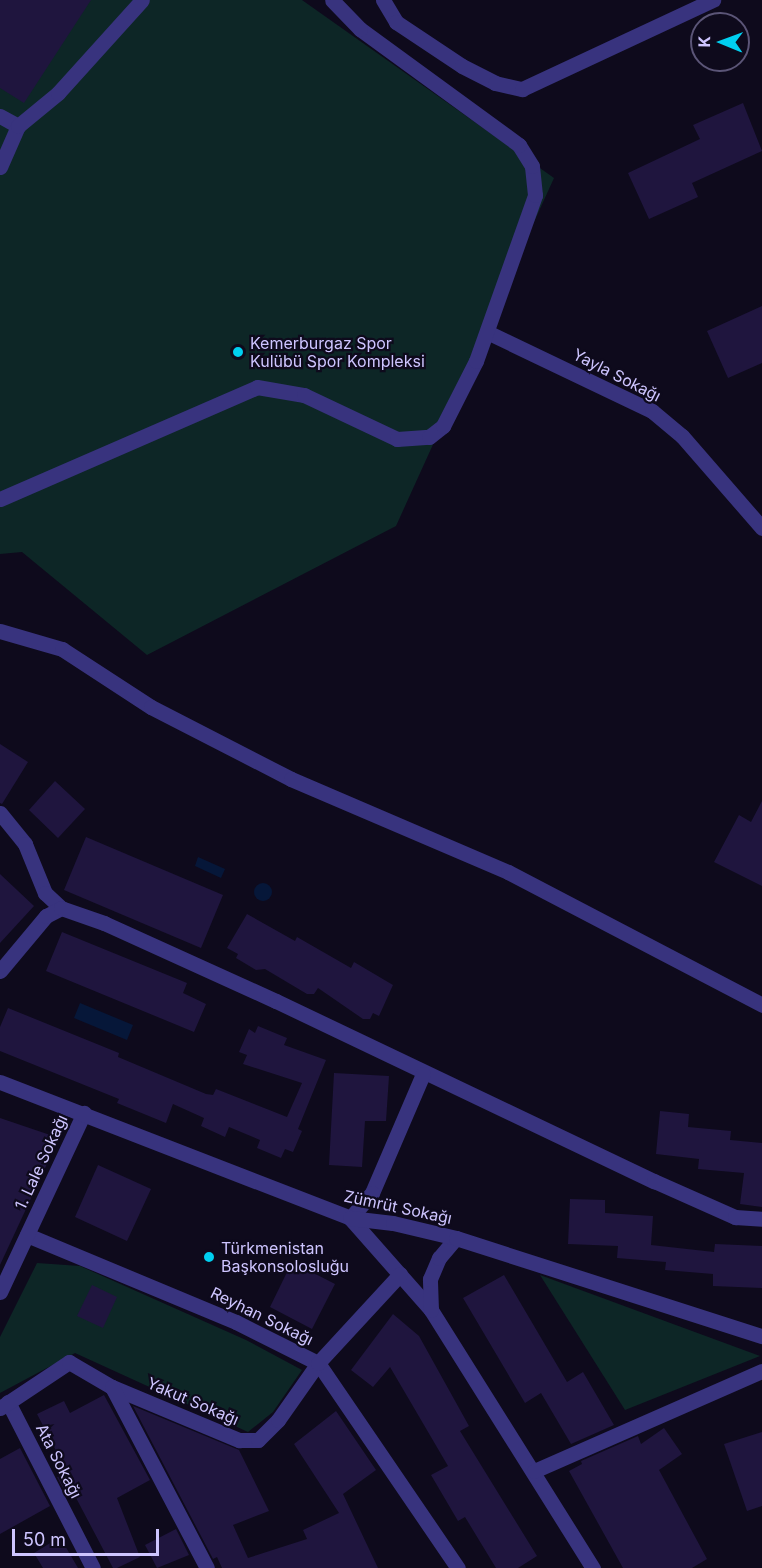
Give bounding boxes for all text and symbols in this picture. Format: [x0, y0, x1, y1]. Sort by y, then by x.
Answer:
north arrow [690, 12, 750, 72]
text: K [694, 36, 714, 48]
place label: Kemerburgaz Spor Kulübü Spor Kompleksi [250, 333, 425, 371]
marker: Kemerburgaz Spor Kulübü Spor Kompleksi [231, 345, 245, 359]
street label: Yayla Sokağı [570, 345, 664, 405]
street label: 1. Lale Sokağı [11, 1111, 71, 1213]
street label: Zümrüt Sokağı [342, 1186, 454, 1228]
place label: Türkmenistan Başkonsolosluğu [221, 1238, 349, 1276]
marker: Türkmenistan Başkonsolosluğu [202, 1250, 216, 1264]
street label: Reyhan Sokağı [208, 1283, 316, 1349]
street label: Yakut Sokağı [144, 1373, 242, 1429]
street label: Ata Sokağı [32, 1421, 86, 1501]
scale bar [15, 1517, 162, 1555]
text: 50 m [23, 1529, 66, 1550]

